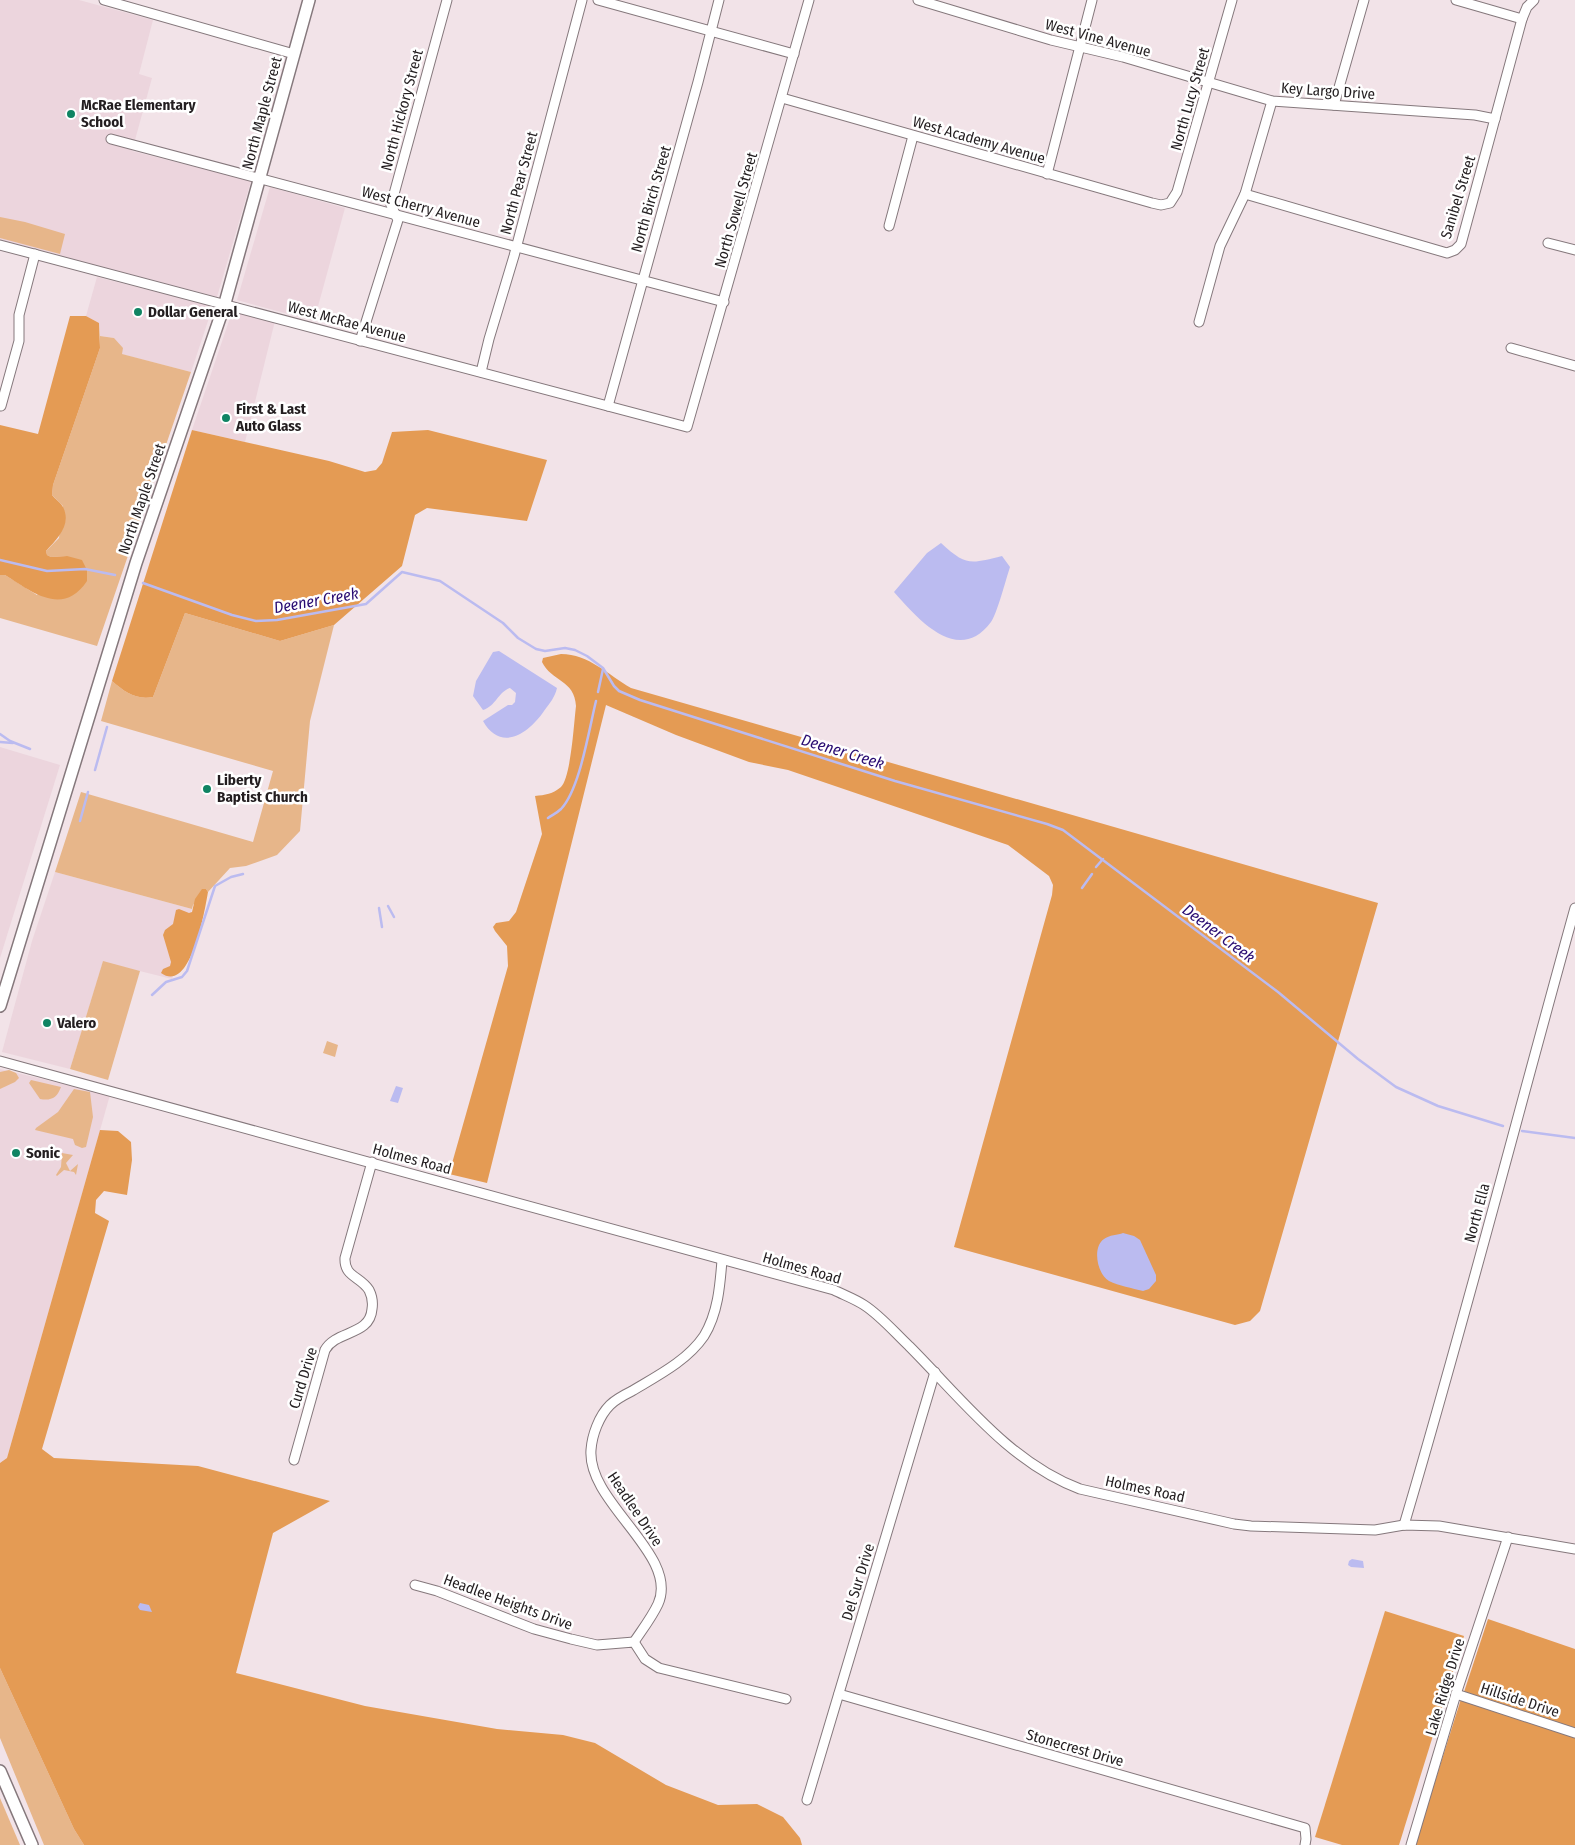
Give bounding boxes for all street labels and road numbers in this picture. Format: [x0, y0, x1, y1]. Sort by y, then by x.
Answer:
street label: West Vine Avenue [1043, 15, 1153, 61]
street label: North Lucy Street [1167, 45, 1213, 153]
street label: North Hickory Street [377, 47, 427, 173]
street label: North Maple Street [238, 54, 286, 171]
street label: Key Largo Drive [1280, 79, 1376, 103]
street label: West Academy Avenue [911, 112, 1047, 168]
street label: North Pear Street [497, 129, 541, 237]
street label: North Birch Street [627, 144, 675, 254]
street label: North Sowell Street [711, 150, 761, 270]
street label: Sanibel Street [1437, 153, 1479, 241]
street label: West Cherry Avenue [360, 183, 482, 231]
street label: West McRae Avenue [286, 298, 408, 346]
street label: North Maple Street [115, 441, 169, 557]
street label: Holmes Road [371, 1140, 453, 1178]
street label: North Ella [1460, 1181, 1494, 1245]
street label: Holmes Road [761, 1248, 843, 1288]
street label: Curd Drive [285, 1345, 321, 1411]
street label: Headlee Drive [604, 1468, 666, 1550]
street label: Holmes Road [1104, 1472, 1186, 1506]
street label: Del Sur Drive [838, 1541, 878, 1623]
street label: Headlee Heights Drive [441, 1570, 575, 1634]
street label: Lake Ridge Drive [1422, 1636, 1468, 1738]
street label: Hillside Drive [1478, 1679, 1562, 1721]
street label: Stonecrest Drive [1024, 1725, 1126, 1771]

